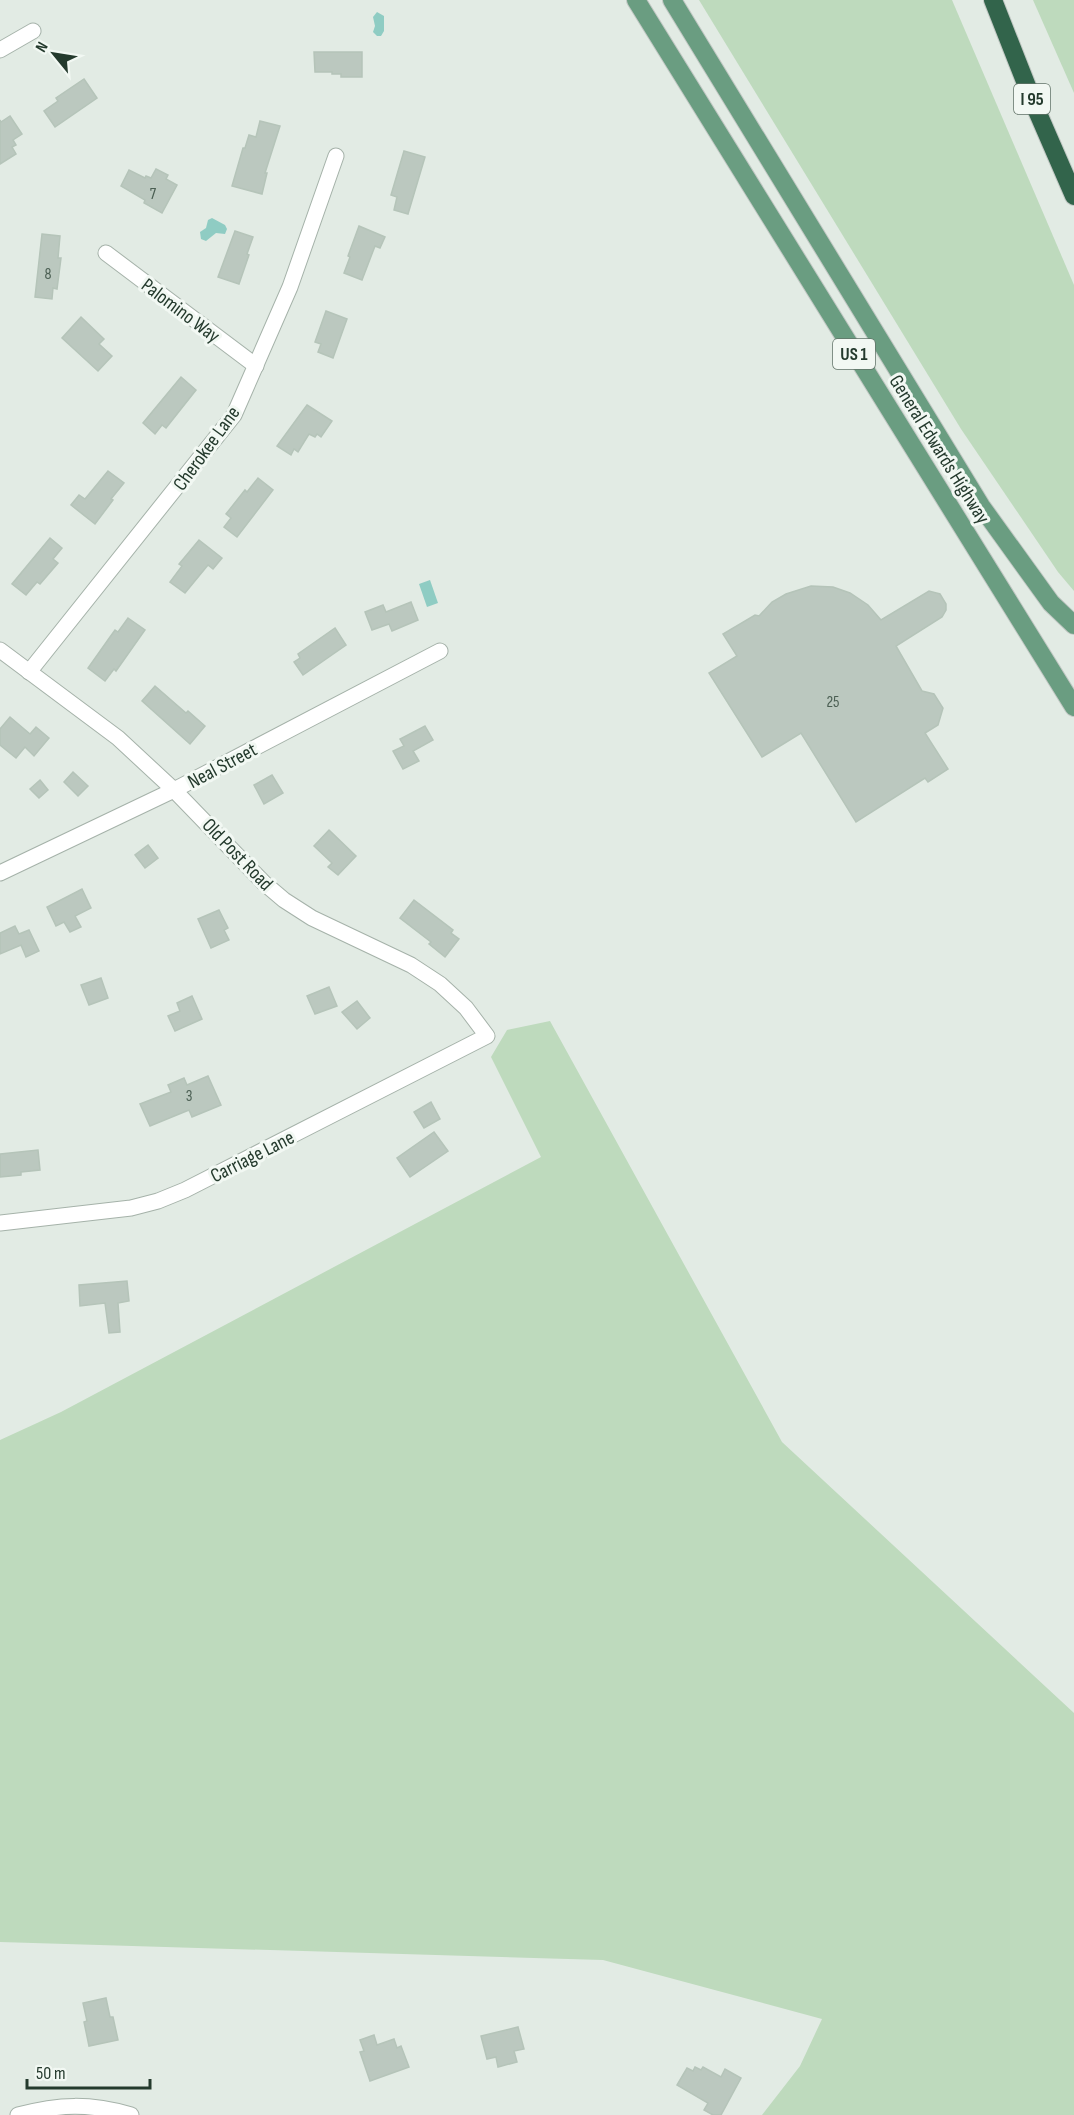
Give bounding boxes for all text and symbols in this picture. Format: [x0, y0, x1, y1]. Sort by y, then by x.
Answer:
north arrow [24, 24, 84, 84]
text: N [32, 39, 53, 56]
road number: I 95 [1014, 84, 1050, 114]
house number: 7 [150, 185, 157, 204]
house number: 8 [44, 265, 52, 284]
street label: Palomino Way [136, 273, 225, 348]
road number: US 1 [833, 339, 875, 369]
street label: General Edwards Highway [884, 371, 995, 528]
street label: Cherokee Lane [168, 402, 245, 495]
house number: 25 [826, 693, 840, 712]
street label: Neal Street [184, 738, 261, 794]
street label: Old Post Road [197, 813, 278, 896]
house number: 3 [186, 1087, 192, 1106]
street label: Carriage Lane [207, 1126, 298, 1188]
scale bar [27, 2052, 150, 2090]
text: 50 m [36, 2063, 66, 2084]

